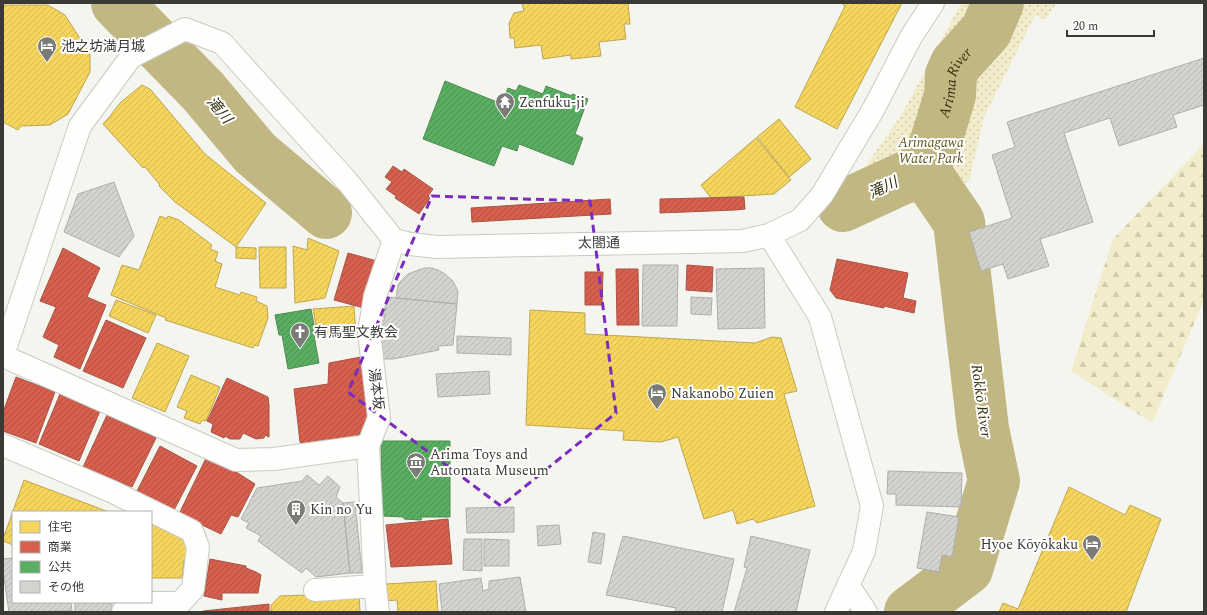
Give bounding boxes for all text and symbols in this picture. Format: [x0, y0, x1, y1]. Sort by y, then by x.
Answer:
scale bar [1067, 12, 1154, 38]
text: 20 m [1073, 17, 1098, 36]
hotel icon: 池之坊満月城 [36, 35, 58, 63]
place label: 池之坊満月城 [61, 36, 145, 57]
water label: Arima River [932, 41, 978, 122]
water label: 滝川 [201, 91, 239, 130]
temple icon: Zenfuku-ji [494, 91, 516, 119]
place label: Zenfuku-ji [519, 92, 585, 113]
park label: Arimagawa Water Park [897, 132, 964, 169]
water label: 滝川 [865, 170, 903, 205]
street label: 太閤通 [578, 232, 620, 254]
church icon: 有馬聖文教会 [289, 321, 311, 349]
place label: 有馬聖文教会 [314, 322, 398, 343]
water label: Rokkō River [964, 363, 998, 440]
street label: 湯本坂 [363, 367, 389, 411]
hotel icon: Nakanobō Zuien [646, 382, 668, 410]
place label: Nakanobō Zuien [671, 383, 774, 404]
place label: Arima Toys and Automata Museum [430, 444, 549, 481]
museum icon: Arima Toys and Automata Museum [405, 451, 427, 479]
building icon: Kin no Yu [285, 498, 307, 526]
place label: Kin no Yu [310, 499, 373, 520]
legend [12, 511, 152, 603]
text: 住宅 [48, 518, 72, 537]
hotel icon: Hyoe Kōyōkaku [1081, 533, 1103, 561]
place label: Hyoe Kōyōkaku [981, 534, 1078, 555]
text: 商業 [48, 538, 72, 557]
text: 公共 [48, 558, 72, 577]
text: その他 [48, 578, 84, 597]

